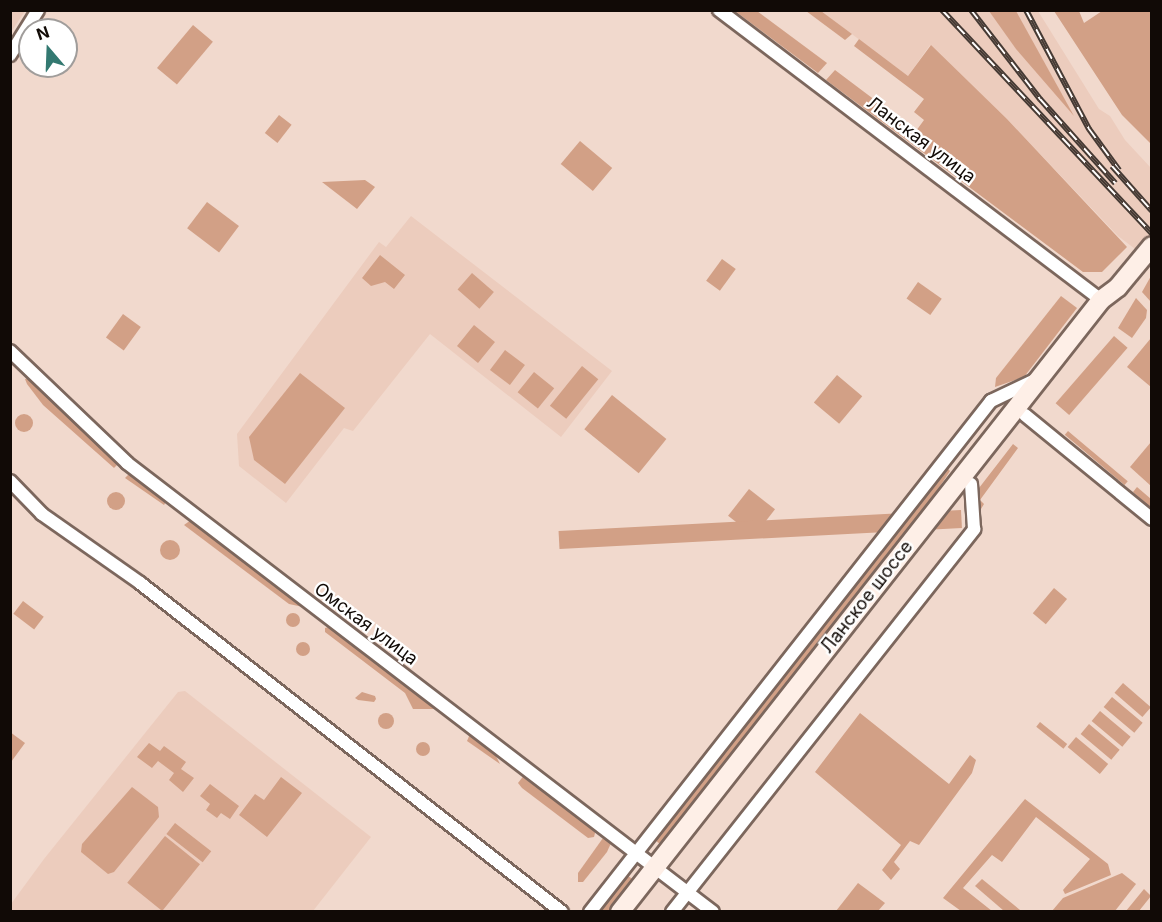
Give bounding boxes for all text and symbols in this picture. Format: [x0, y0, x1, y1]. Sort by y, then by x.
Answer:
north arrow [18, 18, 78, 78]
text: N [34, 21, 52, 44]
street label: Ланская улица [862, 92, 980, 188]
street label: Ланское шоссе [816, 536, 918, 658]
street label: Омская улица [310, 578, 422, 670]

